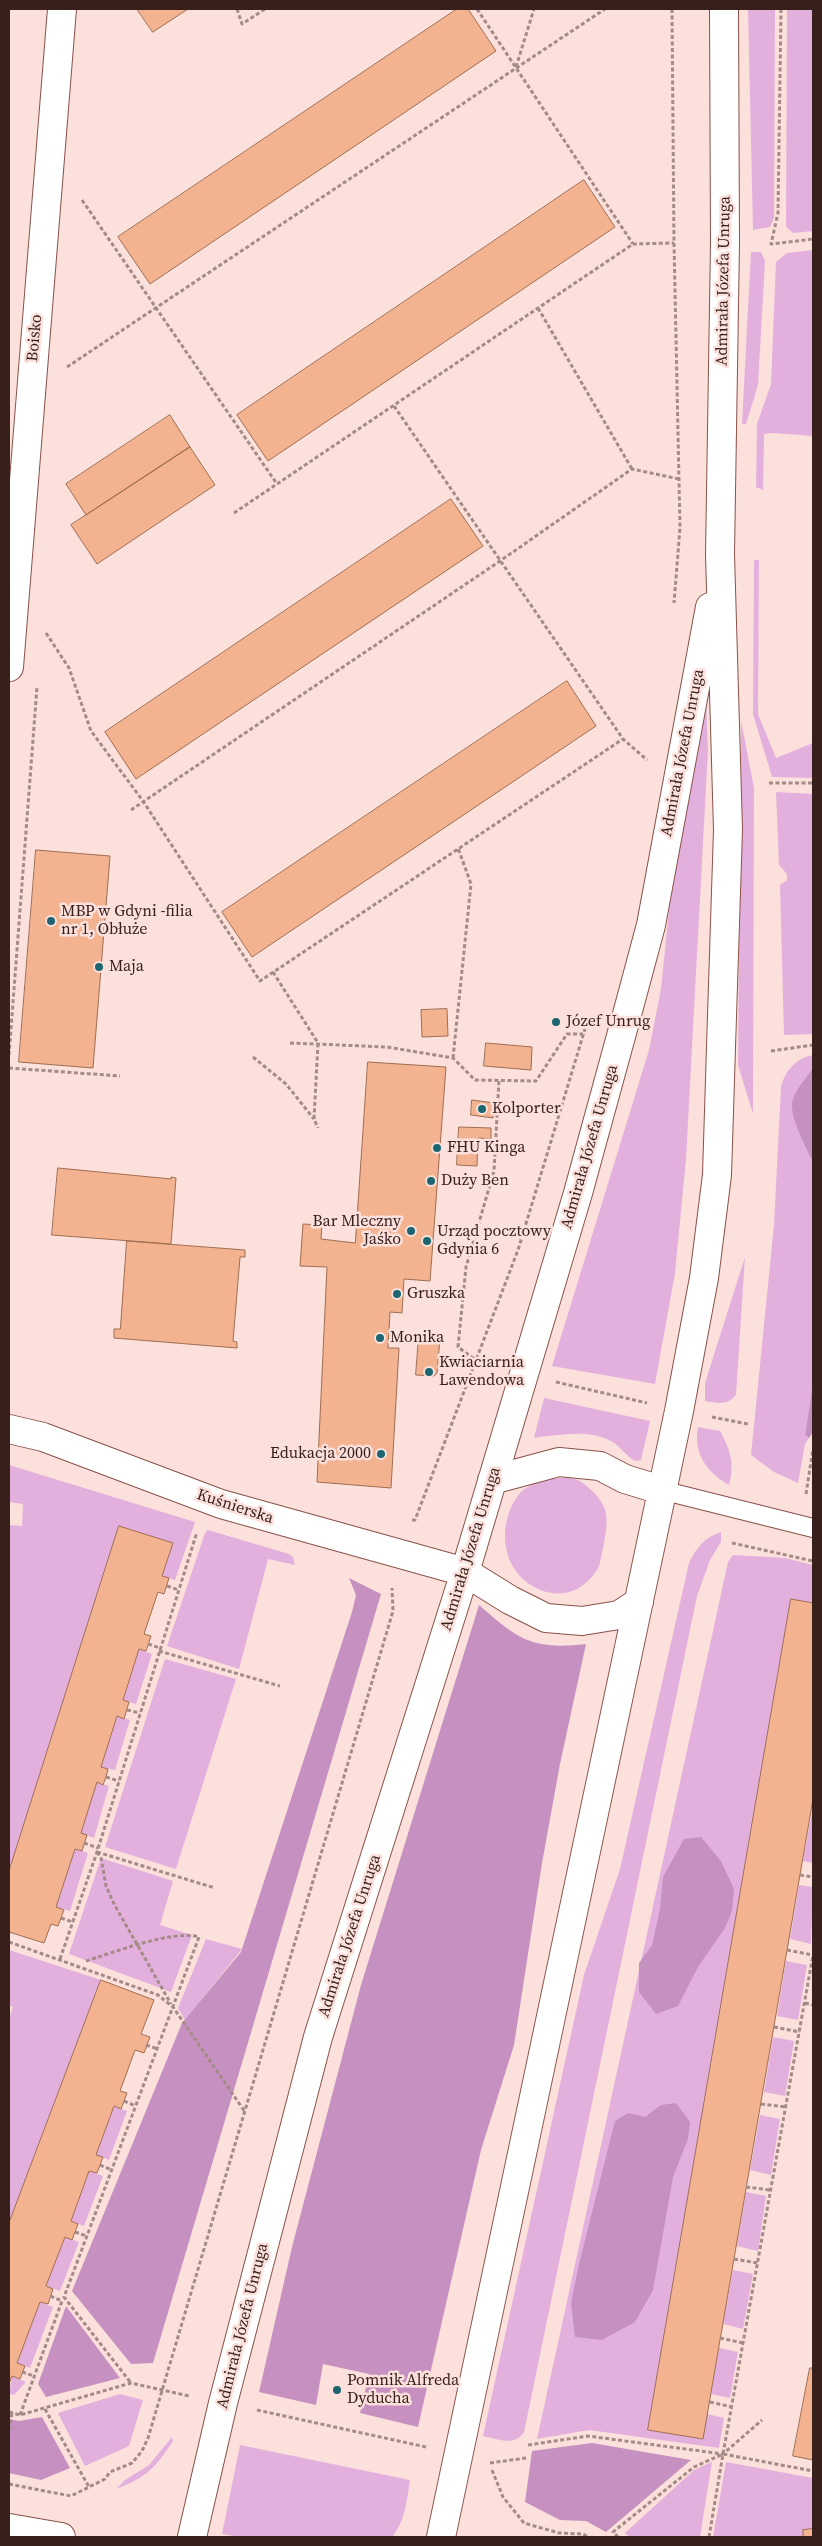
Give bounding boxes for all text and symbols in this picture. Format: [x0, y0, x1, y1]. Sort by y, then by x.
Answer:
street label: Admirała Józefa Unruga [713, 196, 735, 366]
street label: Boisko [23, 313, 47, 363]
street label: Admirała Józefa Unruga [657, 668, 709, 838]
place label: MBP w Gdyni -filia nr 1, Obłuże [61, 902, 193, 940]
marker: MBP w Gdyni -filia nr 1, Obłuże [45, 915, 57, 927]
place label: Maja [109, 957, 144, 977]
marker: Maja [93, 961, 105, 973]
place label: Józef Unrug [566, 1012, 650, 1032]
marker: Józef Unrug [550, 1016, 562, 1028]
street label: Admirała Józefa Unruga [557, 1063, 623, 1231]
place label: Kolporter [492, 1099, 561, 1119]
marker: Kolporter [476, 1103, 488, 1115]
place label: FHU Kinga [447, 1138, 525, 1158]
marker: FHU Kinga [431, 1142, 443, 1154]
place label: Duży Ben [441, 1171, 509, 1191]
marker: Duży Ben [425, 1175, 437, 1187]
place label: Bar Mleczny Jaśko [313, 1212, 401, 1250]
place label: Urząd pocztowy Gdynia 6 [437, 1222, 551, 1260]
marker: Bar Mleczny Jaśko [405, 1225, 417, 1237]
marker: Urząd pocztowy Gdynia 6 [421, 1235, 433, 1247]
place label: Gruszka [407, 1284, 465, 1304]
marker: Gruszka [391, 1288, 403, 1300]
place label: Monika [390, 1328, 444, 1348]
marker: Monika [374, 1332, 386, 1344]
place label: Kwiaciarnia Lawendowa [439, 1353, 524, 1391]
marker: Kwiaciarnia Lawendowa [423, 1366, 435, 1378]
place label: Edukacja 2000 [270, 1444, 371, 1464]
marker: Edukacja 2000 [375, 1448, 387, 1460]
street label: Admirała Józefa Unruga [437, 1465, 505, 1633]
street label: Kuśnierska [194, 1486, 276, 1528]
street label: Admirała Józefa Unruga [315, 1852, 385, 2020]
street label: Admirała Józefa Unruga [213, 2241, 273, 2411]
place label: Pomnik Alfreda Dyducha [347, 2371, 459, 2409]
marker: Pomnik Alfreda Dyducha [331, 2384, 343, 2396]

